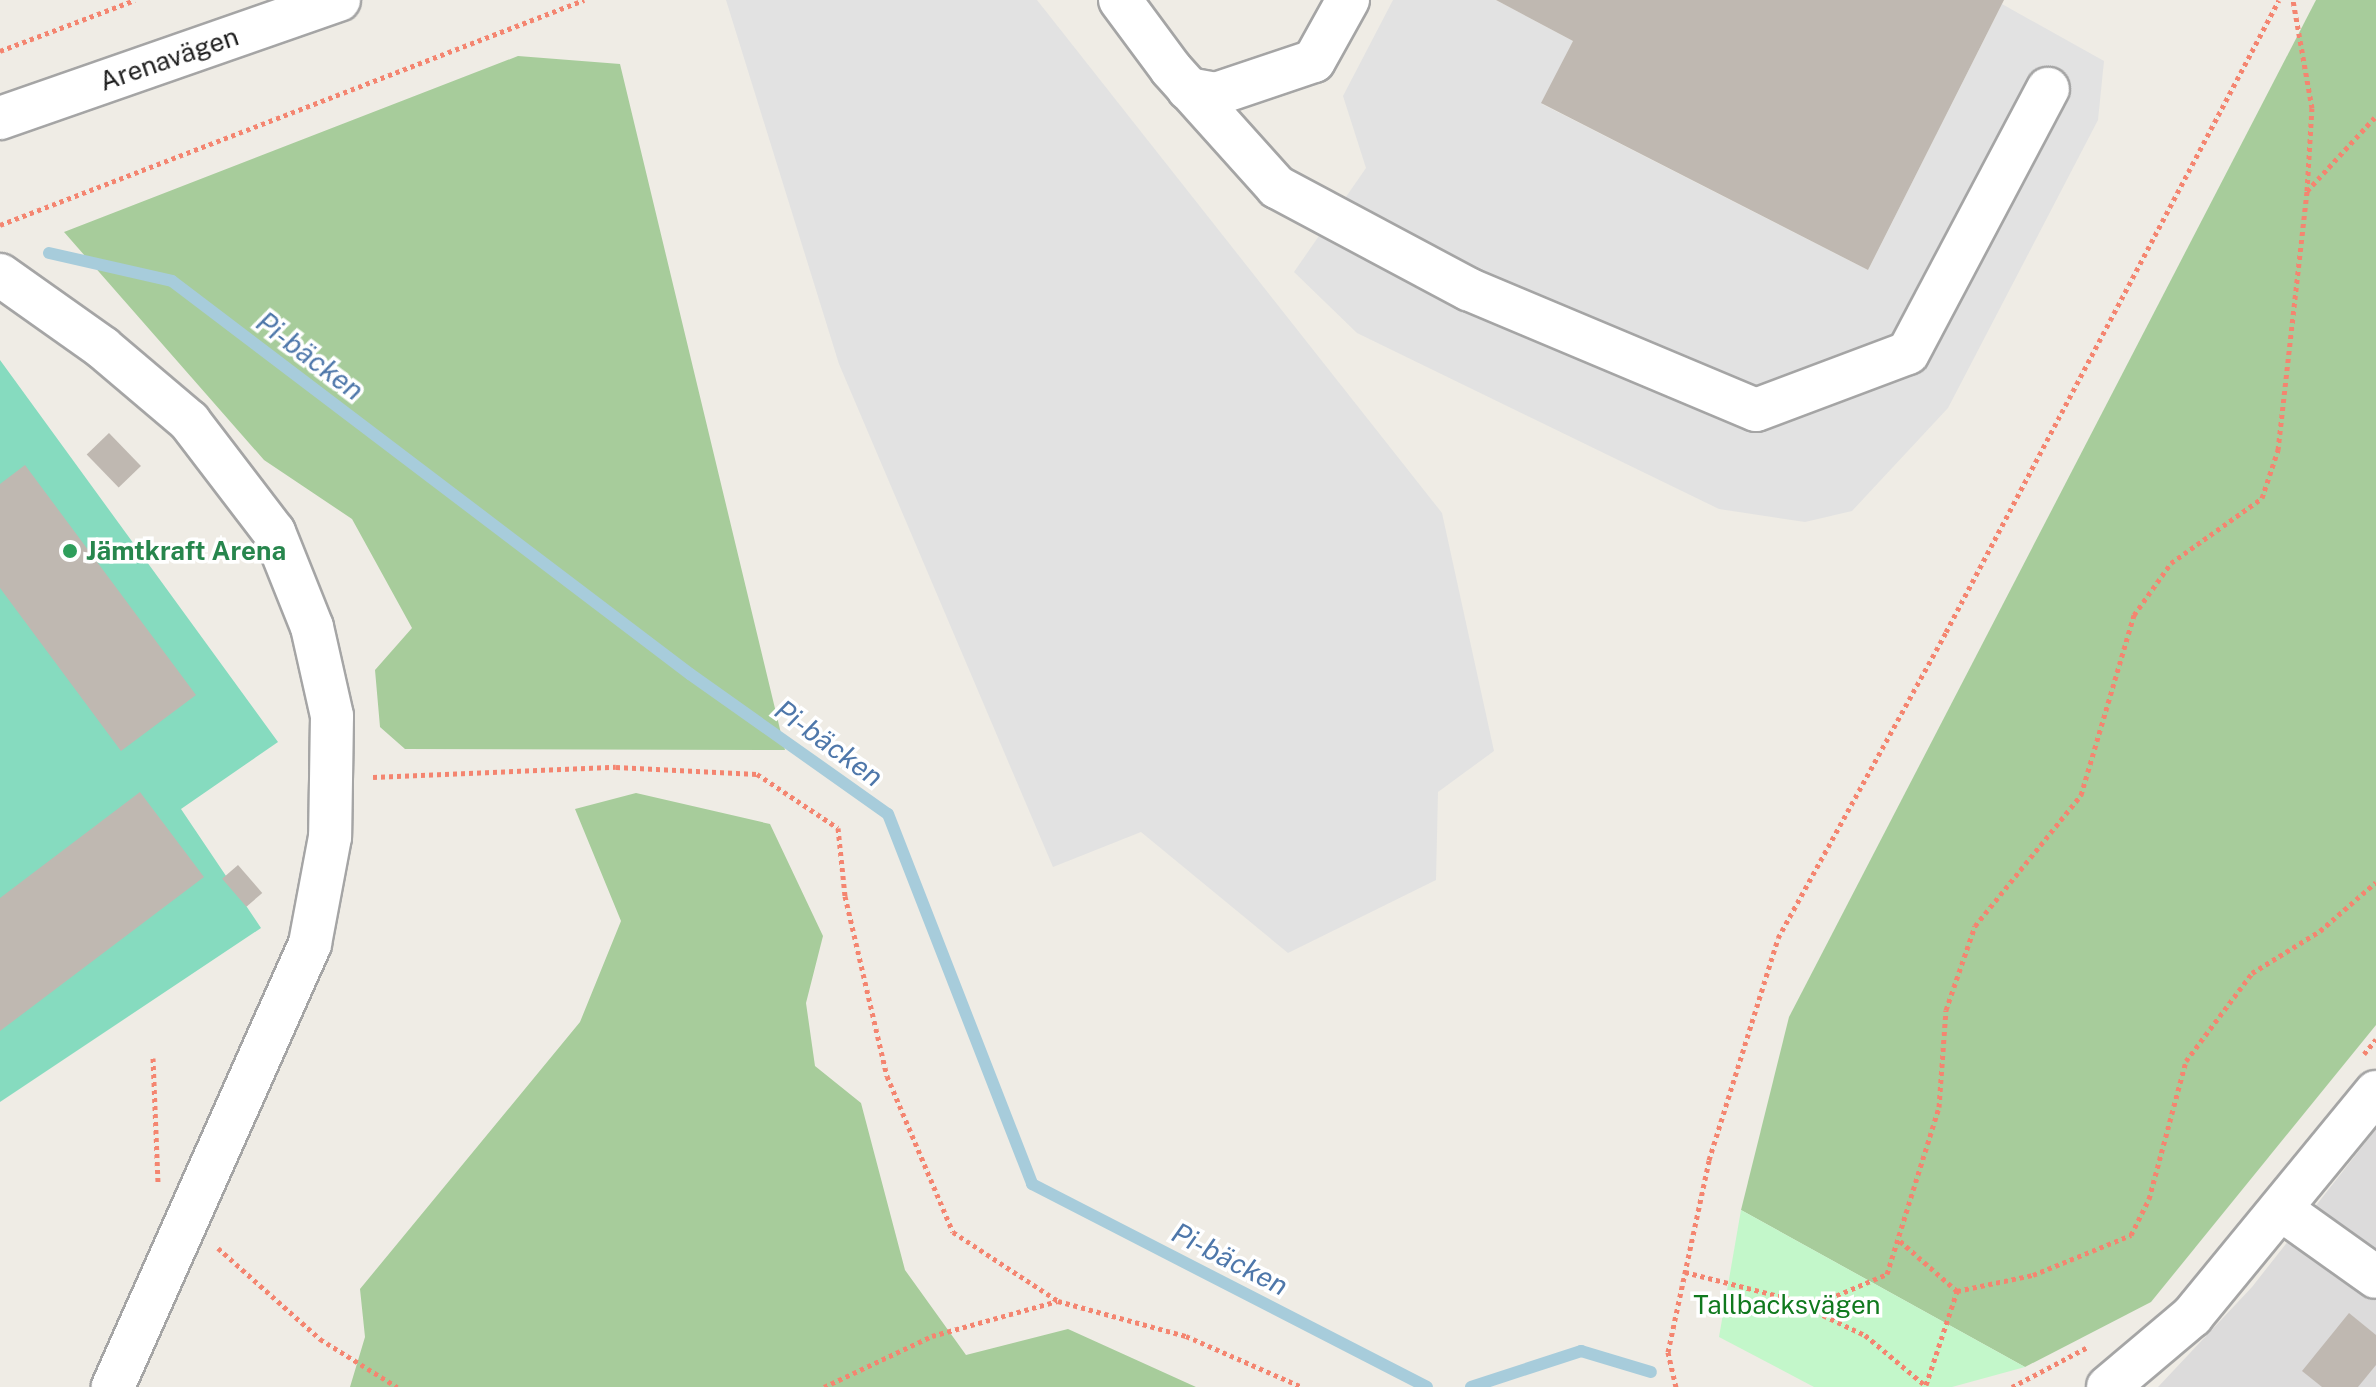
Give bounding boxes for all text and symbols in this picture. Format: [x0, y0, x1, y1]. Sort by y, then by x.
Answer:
street label: Arenavägen [96, 21, 242, 97]
water label: Pi-bäcken [250, 305, 370, 407]
place label: Jämtkraft Arena [86, 535, 286, 567]
marker: Jämtkraft Arena [61, 542, 79, 560]
water label: Pi-bäcken [768, 693, 890, 793]
water label: Pi-bäcken [1166, 1216, 1294, 1302]
park label: Tallbacksvägen [1693, 1289, 1881, 1321]

